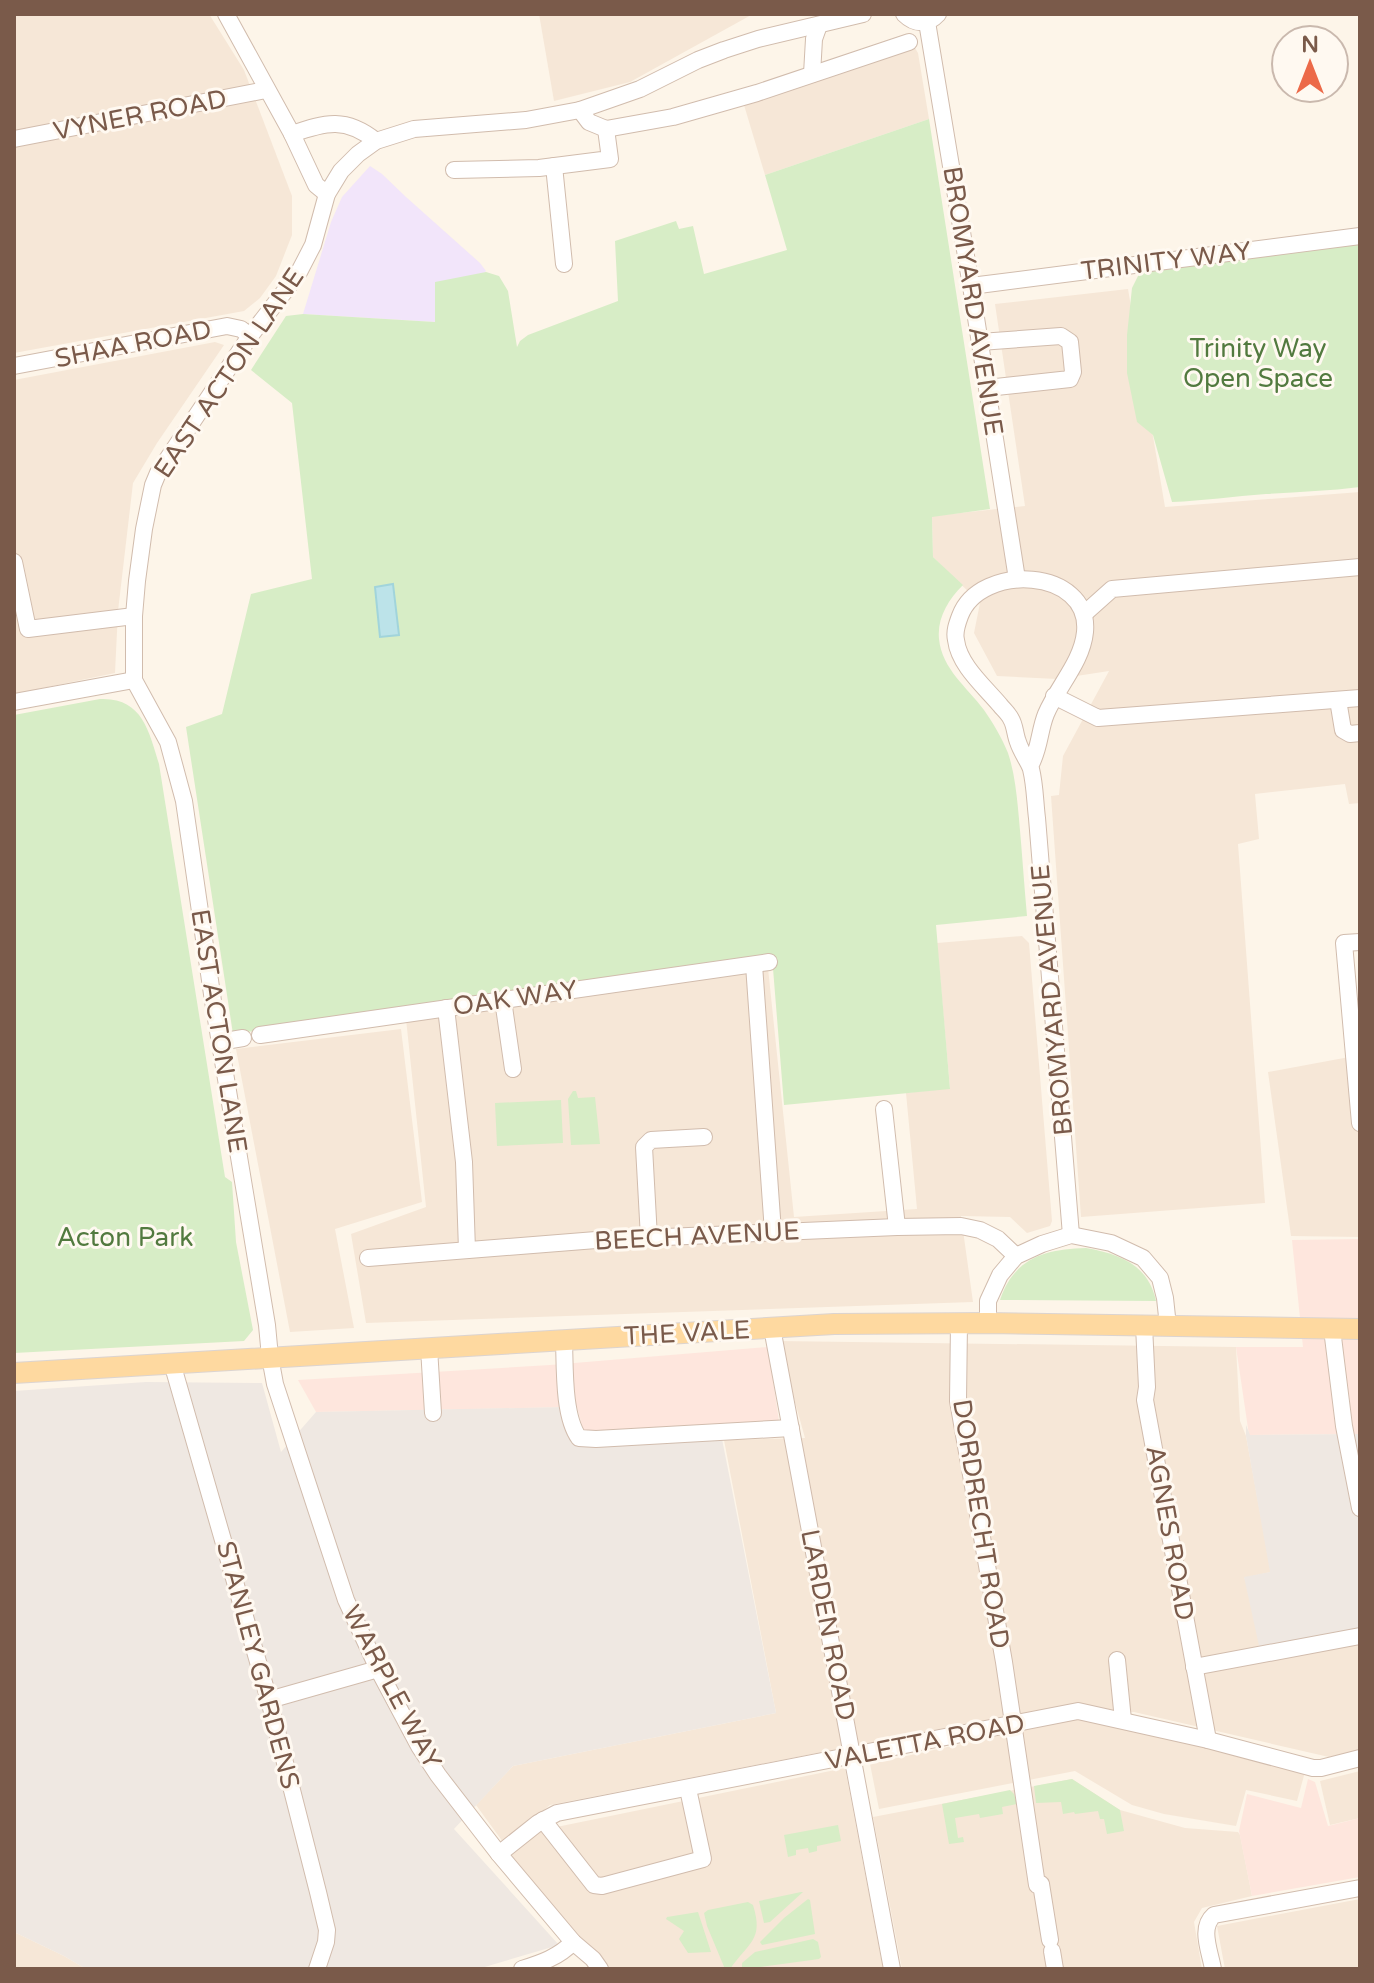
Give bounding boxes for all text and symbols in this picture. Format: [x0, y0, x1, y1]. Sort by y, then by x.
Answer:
north arrow [1270, 24, 1350, 104]
text: N [1301, 32, 1319, 58]
street label: VYNER ROAD [51, 83, 229, 147]
street label: BROMYARD AVENUE [936, 164, 1010, 438]
street label: TRINITY WAY [1079, 235, 1253, 287]
street label: EAST ACTON LANE [147, 262, 311, 484]
street label: SHAA ROAD [52, 314, 214, 374]
park label: Trinity Way Open Space [1183, 333, 1333, 394]
street label: BROMYARD AVENUE [1025, 863, 1079, 1137]
street label: EAST ACTON LANE [184, 907, 254, 1155]
street label: OAK WAY [451, 974, 579, 1022]
street label: BEECH AVENUE [594, 1215, 800, 1257]
park label: Acton Park [57, 1222, 193, 1253]
street label: THE VALE [623, 1314, 751, 1352]
street label: DORDRECHT ROAD [946, 1397, 1016, 1651]
street label: AGNES ROAD [1139, 1443, 1201, 1623]
street label: LARDEN ROAD [794, 1527, 862, 1723]
street label: STANLEY GARDENS [210, 1538, 306, 1792]
street label: WARPLE WAY [336, 1600, 448, 1774]
street label: VALETTA ROAD [823, 1707, 1027, 1777]

